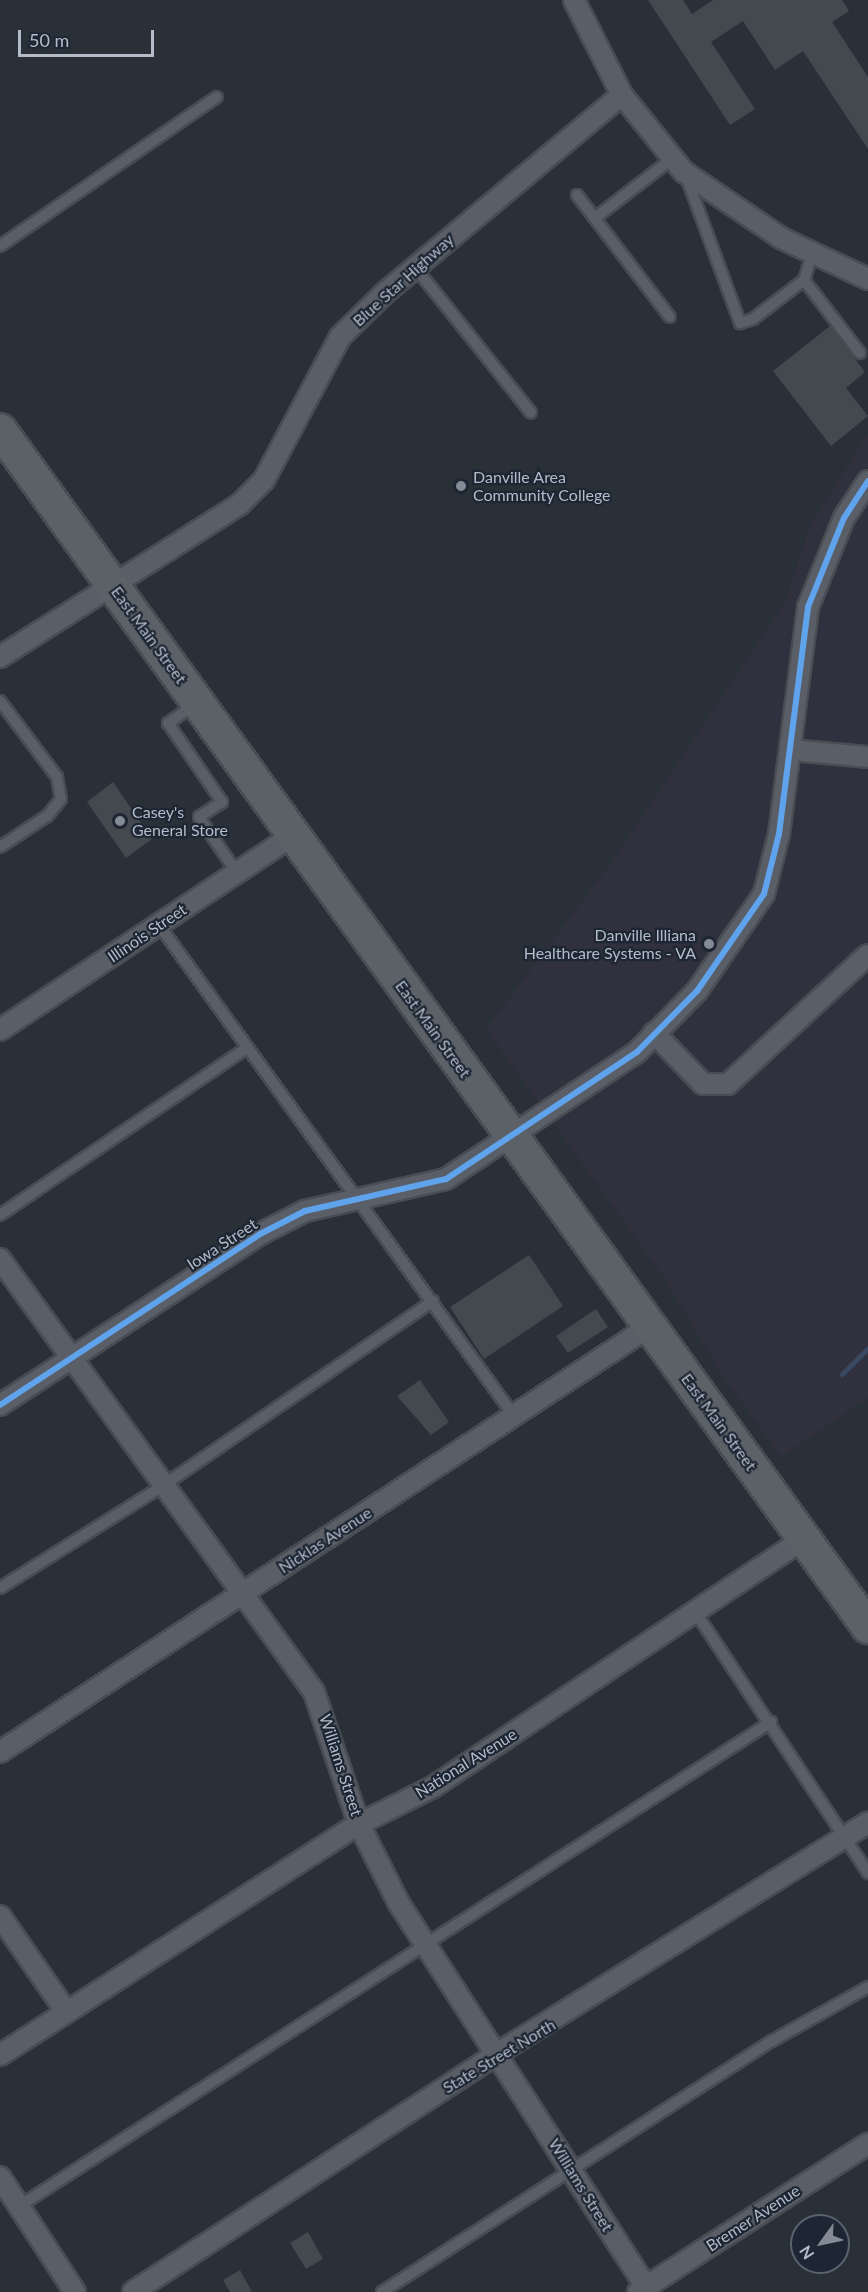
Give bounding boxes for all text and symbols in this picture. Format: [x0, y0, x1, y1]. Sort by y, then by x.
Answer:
scale bar [21, 18, 158, 56]
text: 50 m [29, 29, 69, 51]
street label: Blue Star Highway [349, 230, 457, 330]
place label: Danville Area Community College [473, 467, 611, 505]
marker: Danville Area Community College [454, 479, 468, 493]
street label: East Main Street [107, 583, 191, 687]
place label: Casey's General Store [132, 802, 228, 840]
marker: Casey's General Store [113, 814, 127, 828]
street label: Illinois Street [104, 900, 190, 966]
place label: Danville Illiana Healthcare Systems - VA [523, 925, 696, 963]
marker: Danville Illiana Healthcare Systems - VA [700, 935, 718, 953]
street label: East Main Street [391, 977, 475, 1081]
street label: Iowa Street [183, 1214, 261, 1274]
street label: East Main Street [677, 1370, 761, 1474]
street label: Nicklas Avenue [275, 1503, 375, 1577]
street label: Williams Street [315, 1712, 367, 1818]
street label: National Avenue [412, 1724, 520, 1802]
street label: State Street North [439, 2015, 559, 2097]
street label: Williams Street [545, 2135, 617, 2235]
street label: Bremer Avenue [702, 2180, 804, 2256]
north arrow [790, 2214, 850, 2274]
text: N [795, 2243, 817, 2263]

